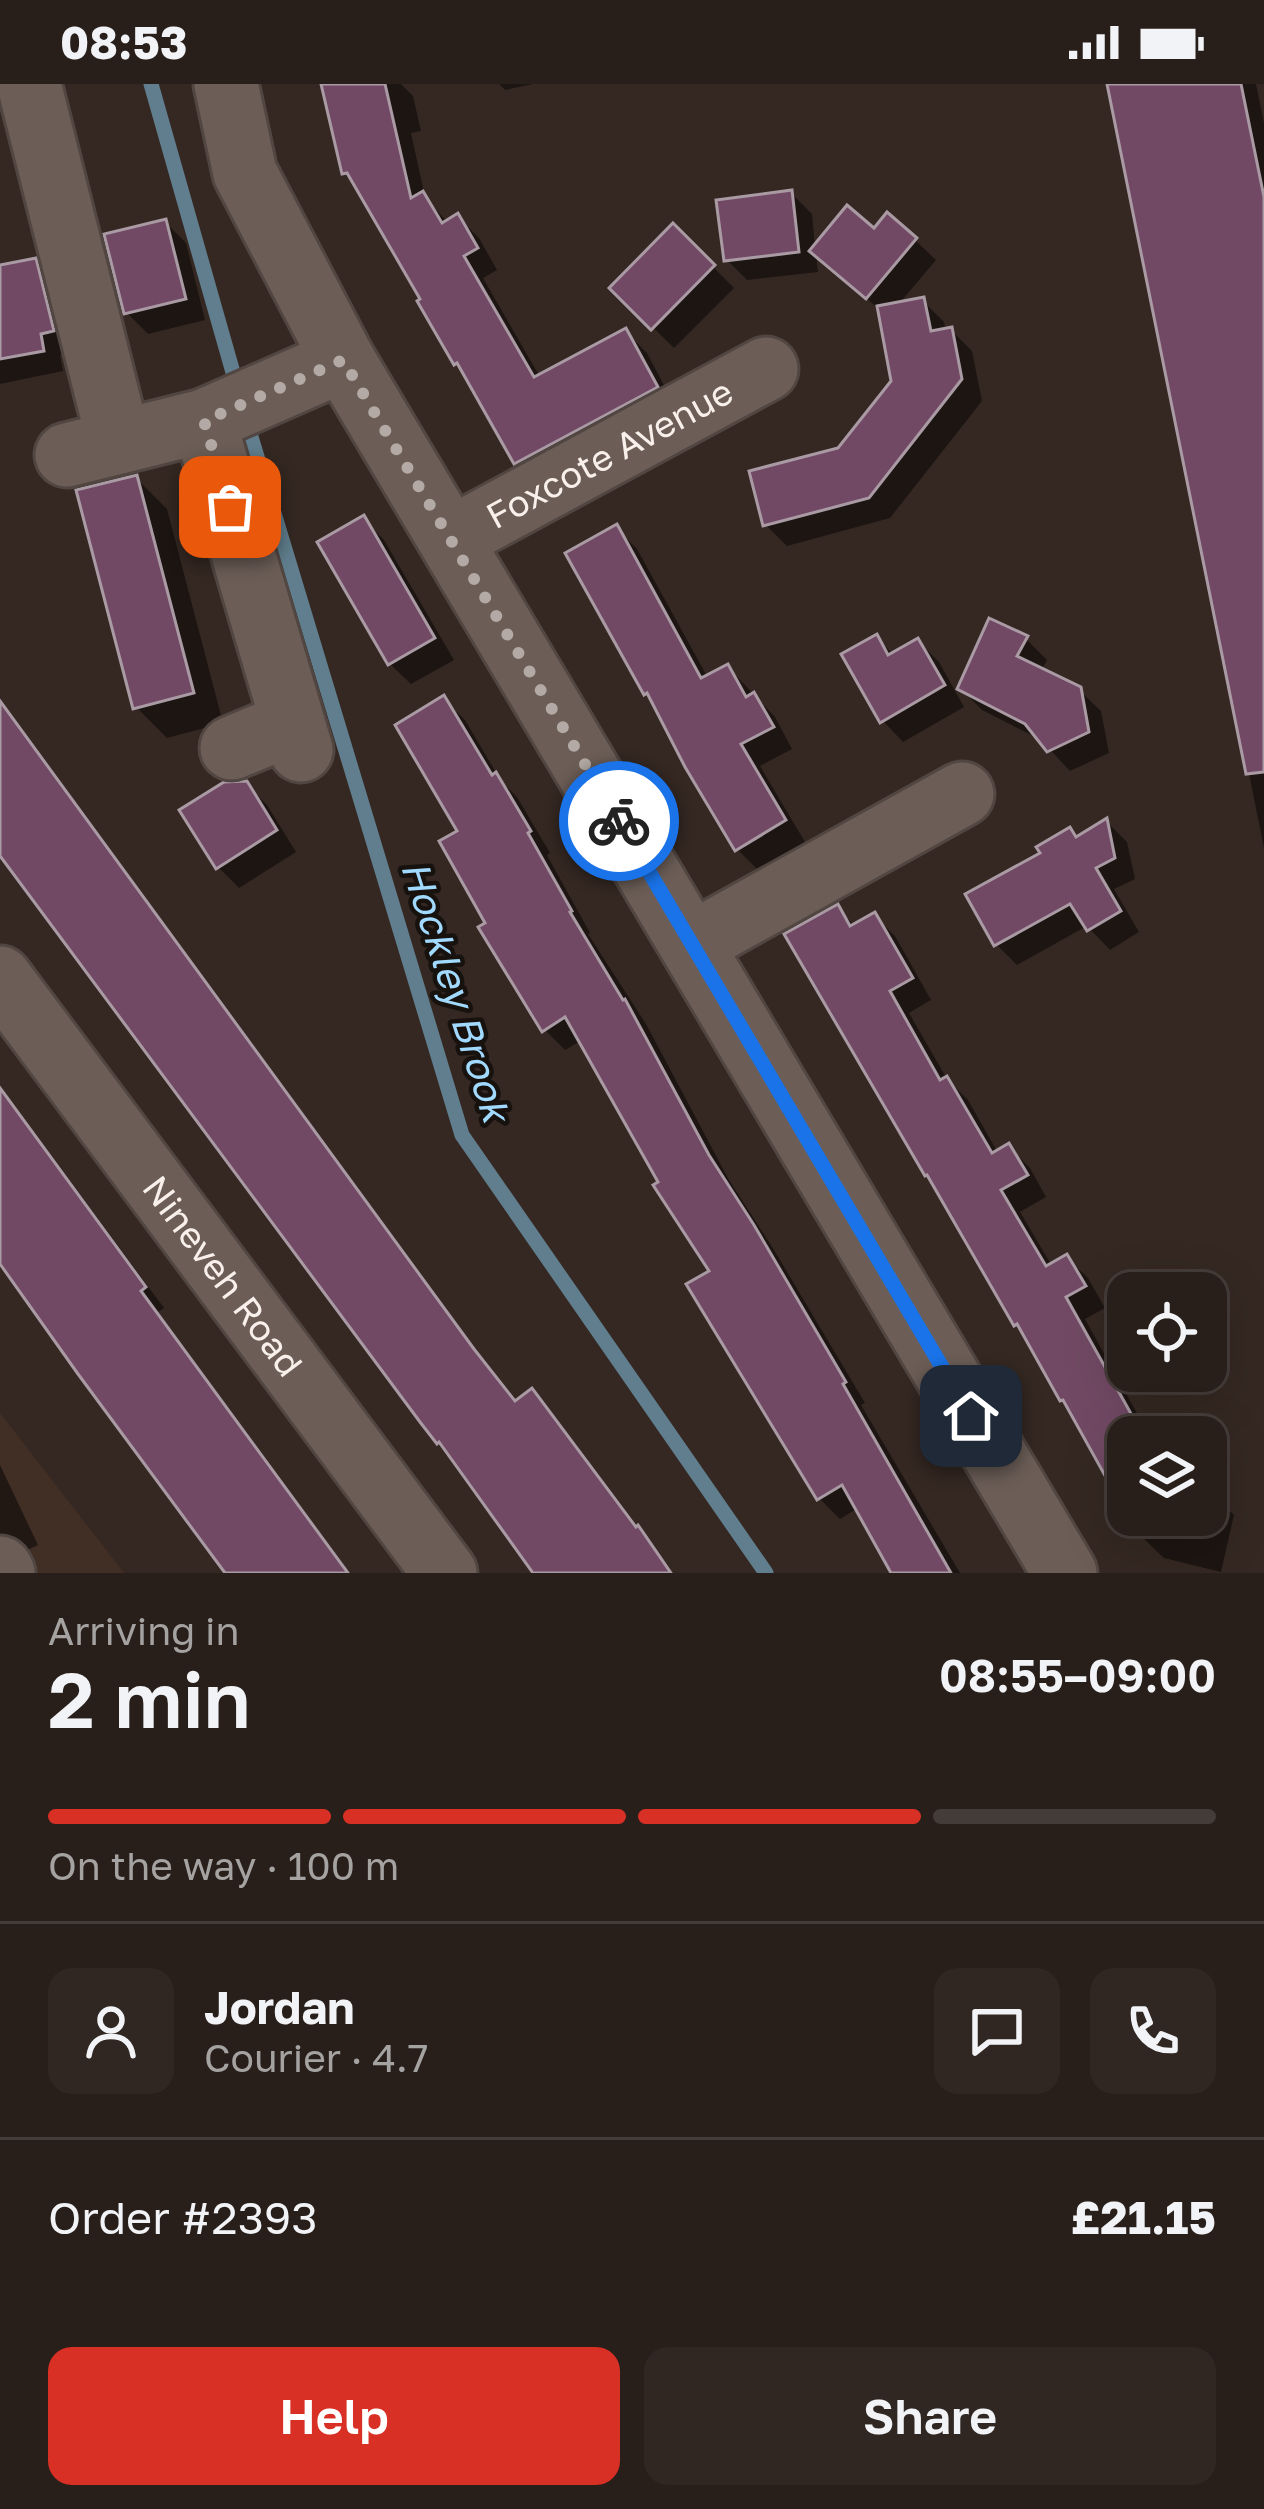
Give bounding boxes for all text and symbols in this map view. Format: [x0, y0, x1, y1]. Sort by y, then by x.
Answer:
text: 08:53 [60, 15, 187, 69]
street label: Foxcote Avenue [479, 369, 740, 537]
pin [179, 456, 281, 558]
icon: bag [197, 474, 263, 540]
courier [559, 761, 679, 881]
icon: bike [586, 788, 652, 854]
water label: Hockley Brook [392, 854, 522, 1131]
street label: Nineveh Road [134, 1167, 312, 1384]
map controls [1107, 1272, 1227, 1536]
button: locate [1107, 1272, 1227, 1392]
pin [920, 1365, 1022, 1467]
icon: home [938, 1383, 1004, 1449]
button: layers [1107, 1416, 1227, 1536]
text: Arriving in [48, 1607, 239, 1654]
text: 08:55–09:00 [939, 1648, 1216, 1702]
text: 2 min [48, 1652, 251, 1745]
text: On the way · 100 m [48, 1842, 399, 1889]
button: person [48, 1968, 174, 2094]
button: chat [934, 1968, 1060, 2094]
button: phone [1090, 1968, 1216, 2094]
text: Jordan [204, 1980, 355, 2034]
text: Courier · 4.7 [204, 2034, 428, 2081]
text: Order #2393 [48, 2190, 318, 2244]
text: £21.15 [1071, 2190, 1216, 2244]
button: Help [48, 2347, 620, 2485]
button: Share [644, 2347, 1216, 2485]

